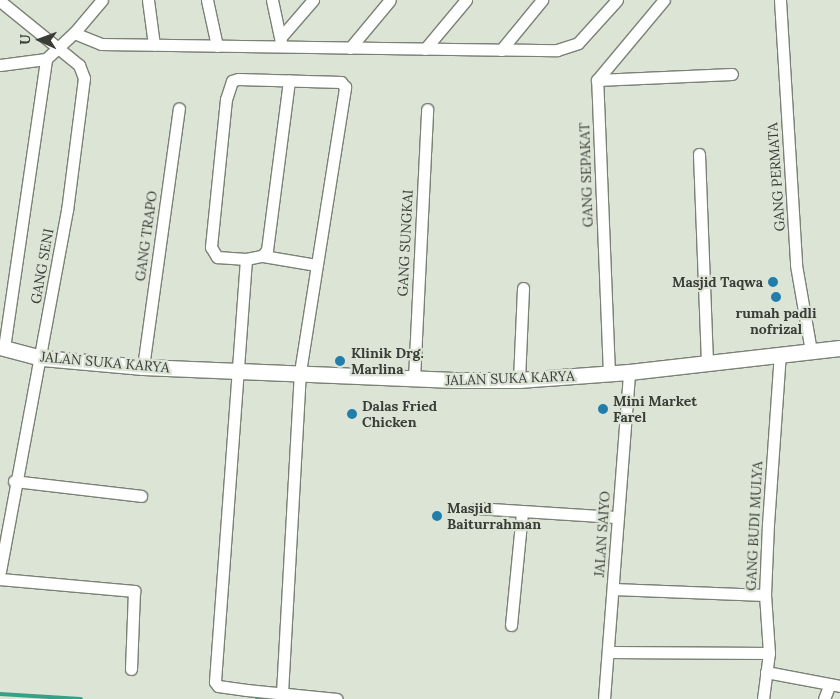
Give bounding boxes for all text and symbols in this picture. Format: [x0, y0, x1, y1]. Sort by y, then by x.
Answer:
north arrow [15, 15, 65, 65]
text: U [16, 34, 34, 45]
street label: GANG SEPAKAT [576, 122, 596, 228]
street label: GANG PERMATA [764, 122, 788, 232]
street label: GANG SUNGKAI [394, 189, 416, 297]
street label: GANG TRAPO [131, 190, 161, 282]
street label: GANG SENI [27, 227, 57, 305]
place label: Masjid Taqwa [672, 274, 763, 290]
marker: Masjid Taqwa [767, 276, 779, 288]
marker: rumah padli nofrizal [770, 291, 782, 303]
place label: rumah padli nofrizal [735, 305, 817, 338]
place label: Klinik Drg. Marlina [351, 345, 424, 378]
street label: JALAN SUKA KARYA [40, 348, 170, 376]
marker: Klinik Drg. Marlina [333, 354, 347, 368]
street label: JALAN SUKA KARYA [445, 367, 575, 389]
place label: Mini Market Farel [613, 393, 697, 426]
place label: Dalas Fried Chicken [362, 398, 437, 431]
marker: Mini Market Farel [597, 403, 609, 415]
marker: Dalas Fried Chicken [346, 408, 358, 420]
street label: GANG BUDI MULYA [742, 461, 766, 591]
street label: JALAN SAIYO [591, 490, 613, 578]
place label: Masjid Baiturrahman [447, 500, 541, 532]
marker: Masjid Baiturrahman [431, 510, 443, 522]

